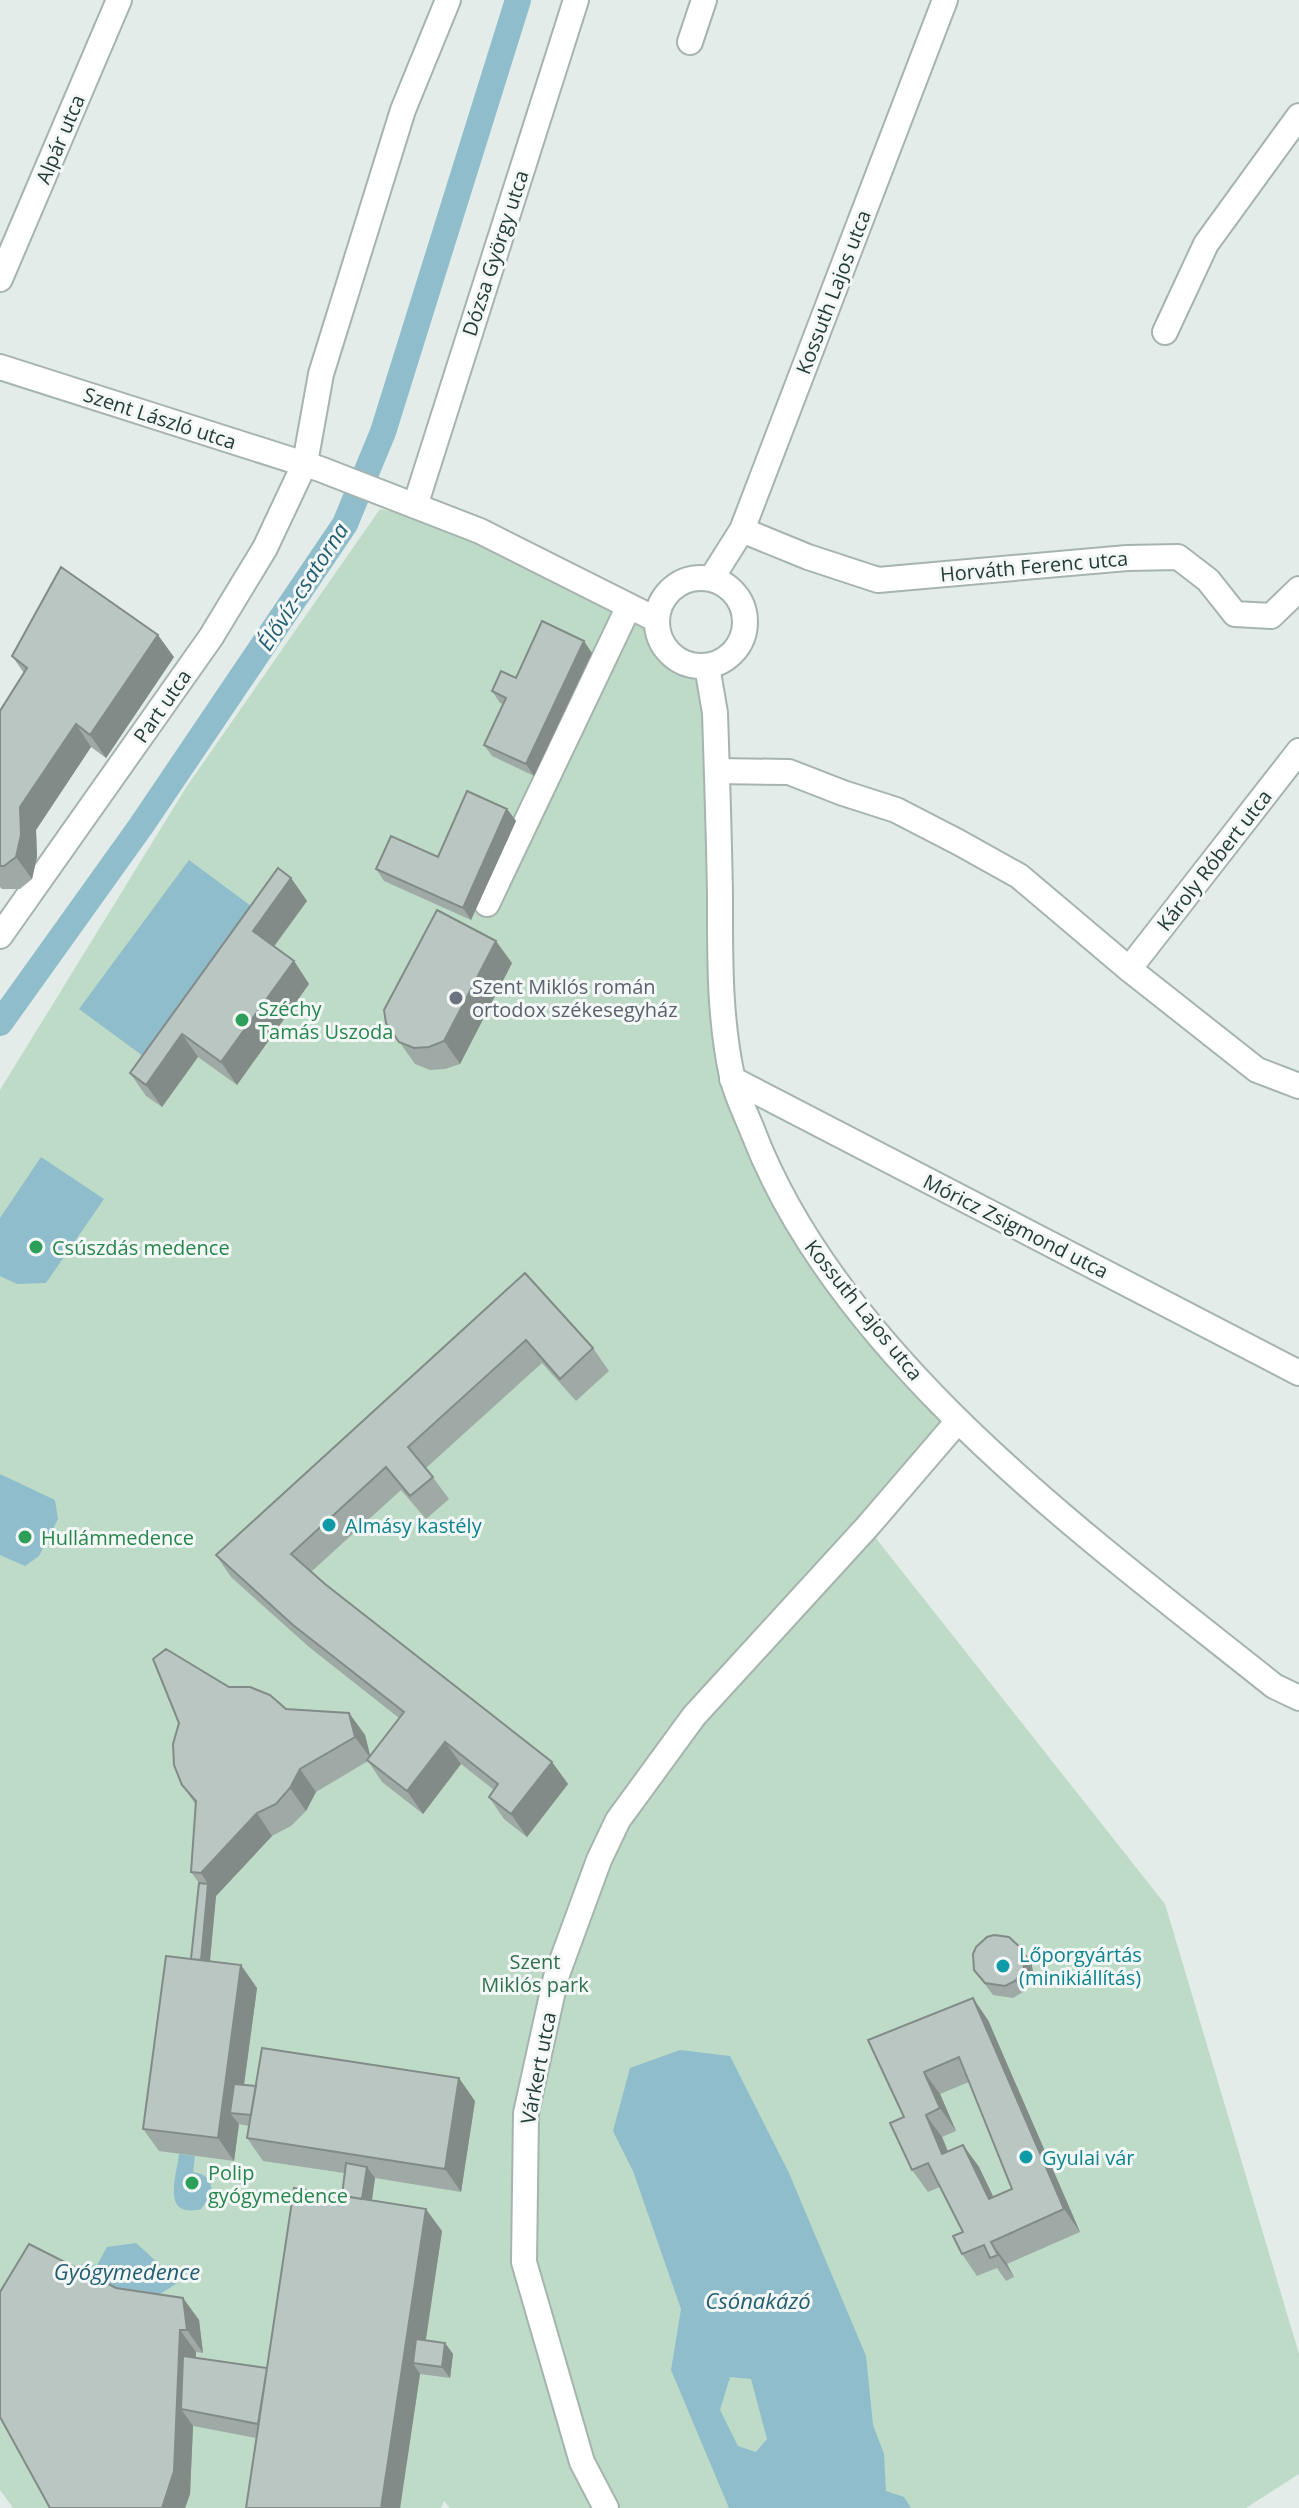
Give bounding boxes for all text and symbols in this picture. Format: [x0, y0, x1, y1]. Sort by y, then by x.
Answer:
street label: Alpár utca [29, 90, 91, 188]
street label: Dózsa György utca [455, 167, 535, 339]
street label: Kossuth Lajos utca [789, 206, 877, 378]
street label: Szent László utca [80, 381, 240, 455]
water label: Élővíz-csatorna [249, 516, 355, 656]
street label: Horváth Ferenc utca [939, 544, 1129, 588]
street label: Part utca [127, 664, 197, 748]
street label: Károly Róbert utca [1150, 784, 1278, 936]
place label: Szent Miklós román ortodox székesegyház [472, 973, 678, 1023]
marker: Szent Miklós román ortodox székesegyház [447, 989, 465, 1007]
place label: Széchy Tamás Uszoda [258, 995, 393, 1045]
marker: Széchy Tamás Uszoda [233, 1011, 251, 1029]
street label: Móricz Zsigmond utca [919, 1168, 1113, 1284]
place label: Csúszdás medence [52, 1234, 230, 1261]
street label: Kossuth Lajos utca [799, 1234, 929, 1386]
marker: Csúszdás medence [27, 1238, 45, 1256]
place label: Almásy kastély [345, 1512, 483, 1539]
marker: Almásy kastély [320, 1516, 338, 1534]
place label: Hullámmedence [41, 1524, 194, 1551]
marker: Hullámmedence [16, 1528, 34, 1546]
place label: Lőporgyártás (minikiállítás) [1019, 1941, 1142, 1991]
park label: Szent Miklós park [481, 1948, 589, 1998]
marker: Lőporgyártás (minikiállítás) [994, 1957, 1012, 1975]
street label: Várkert utca [514, 2010, 562, 2126]
place label: Gyulai vár [1042, 2144, 1135, 2171]
marker: Gyulai vár [1017, 2148, 1035, 2166]
place label: Polip gyógymedence [208, 2159, 348, 2209]
marker: Polip gyógymedence [183, 2174, 201, 2192]
water label: Gyógymedence [54, 2256, 200, 2286]
water label: Csónakázó [705, 2285, 811, 2315]

